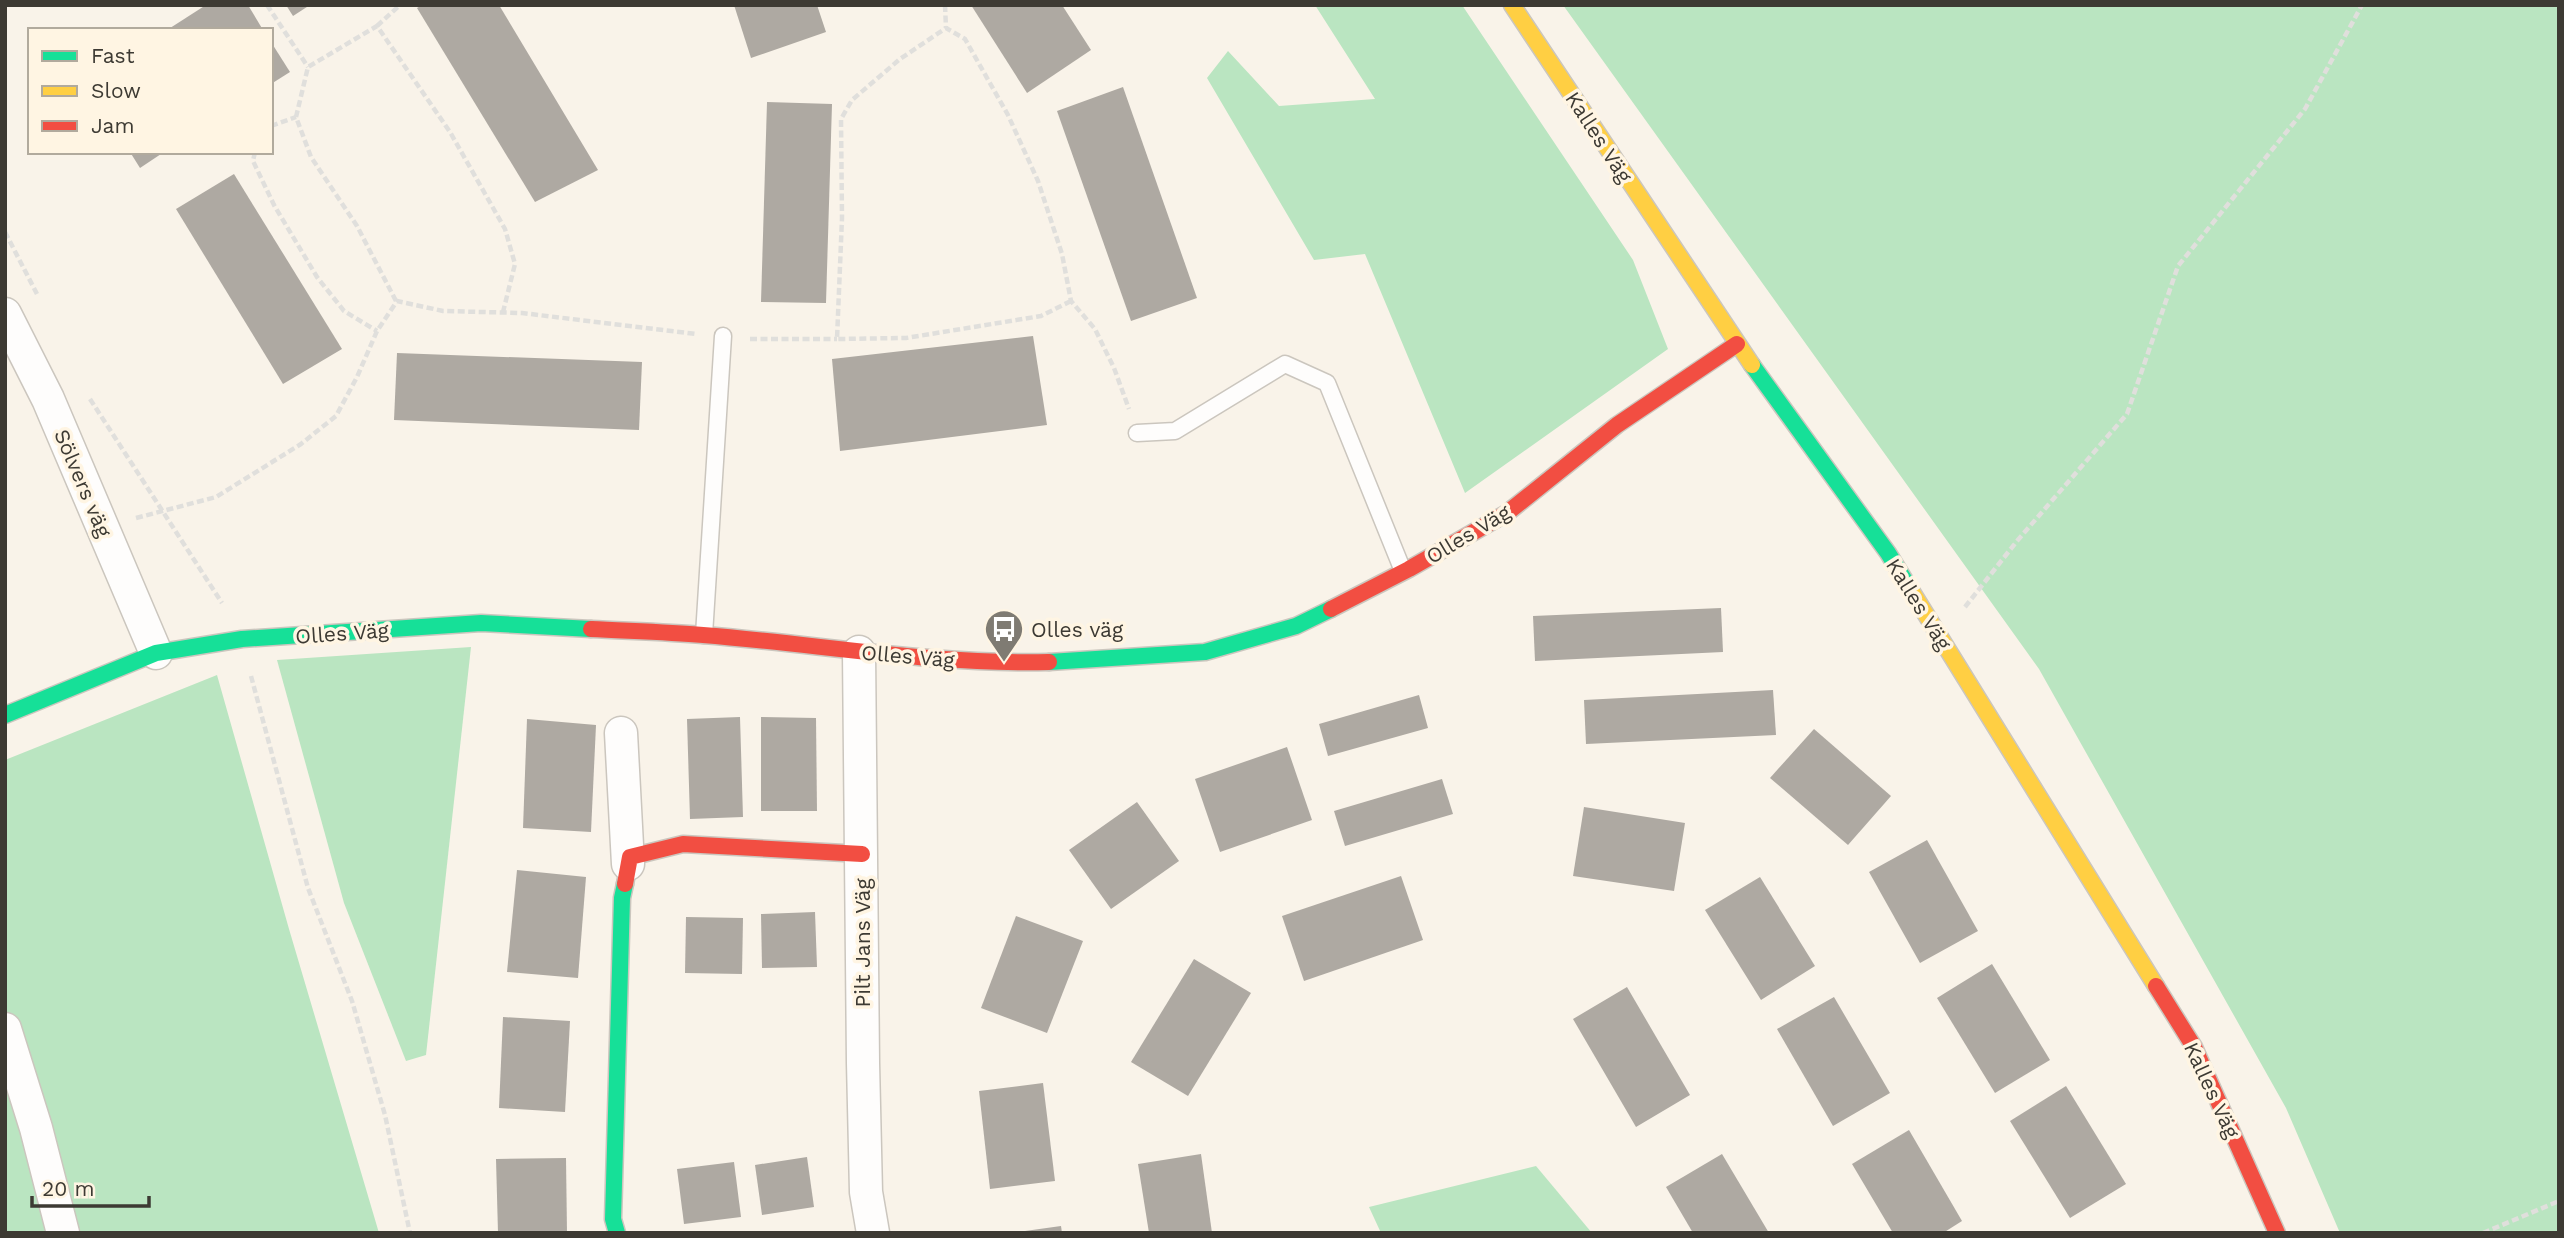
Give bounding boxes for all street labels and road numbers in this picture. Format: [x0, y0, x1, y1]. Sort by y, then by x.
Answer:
street label: Kalles Väg [1560, 87, 1638, 188]
street label: Sölvers väg [49, 425, 117, 541]
street label: Olles Väg [1421, 499, 1515, 569]
street label: Kalles Väg [1881, 554, 1957, 655]
street label: Olles Väg [294, 617, 390, 649]
street label: Olles Väg [860, 639, 957, 673]
street label: Pilt Jans Väg [850, 878, 875, 1008]
street label: Kalles Väg [2179, 1038, 2245, 1143]

